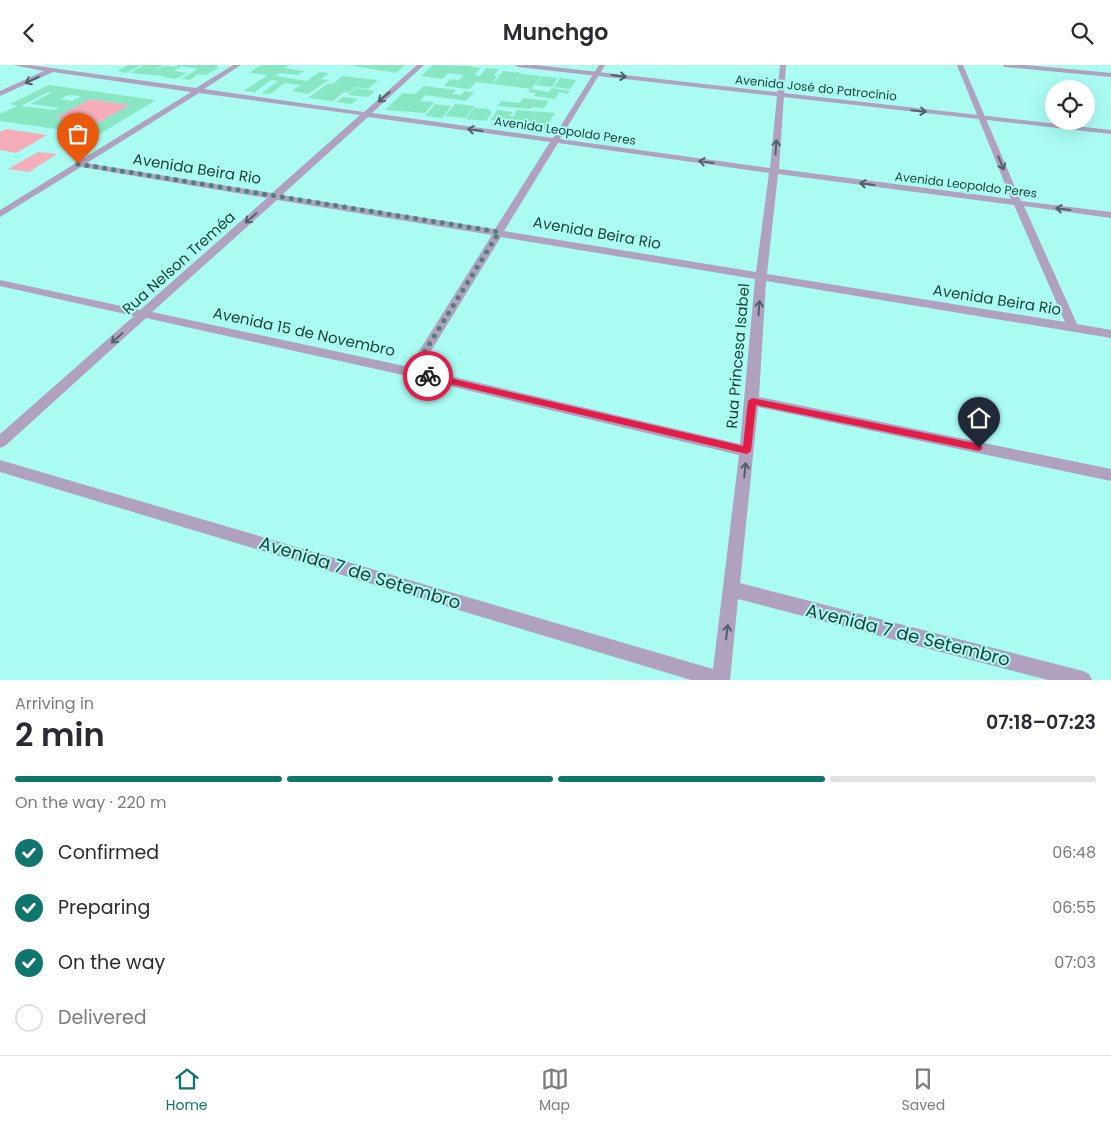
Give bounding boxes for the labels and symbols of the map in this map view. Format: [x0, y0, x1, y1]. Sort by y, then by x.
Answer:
one-way arrow [610, 71, 626, 81]
street label: Avenida José do Patrocínio [734, 71, 898, 104]
one-way arrow [24, 75, 39, 85]
one-way arrow [378, 91, 391, 103]
one-way arrow [911, 106, 927, 116]
street label: Avenida Leopoldo Peres [493, 112, 637, 149]
pin [57, 113, 99, 164]
one-way arrow [468, 125, 484, 135]
one-way arrow [771, 139, 780, 155]
street label: Avenida Beira Rio [131, 148, 263, 189]
one-way arrow [997, 155, 1006, 170]
one-way arrow [698, 157, 714, 167]
street label: Avenida Leopoldo Peres [894, 167, 1038, 202]
one-way arrow [859, 179, 875, 189]
one-way arrow [1055, 204, 1071, 214]
street label: Rua Nelson Treméa [118, 206, 240, 319]
street label: Avenida Beira Rio [531, 211, 663, 254]
one-way arrow [245, 213, 258, 224]
street label: Avenida Beira Rio [931, 279, 1063, 320]
street label: Rua Princesa Isabel [721, 283, 754, 429]
one-way arrow [754, 300, 763, 316]
street label: Avenida 15 de Novembro [211, 302, 397, 361]
one-way arrow [110, 332, 123, 344]
courier [403, 351, 453, 401]
pin [958, 397, 1000, 448]
one-way arrow [740, 462, 750, 478]
street label: Avenida 7 de Setembro [256, 530, 464, 615]
street label: Avenida 7 de Setembro [803, 597, 1013, 672]
one-way arrow [722, 624, 732, 640]

